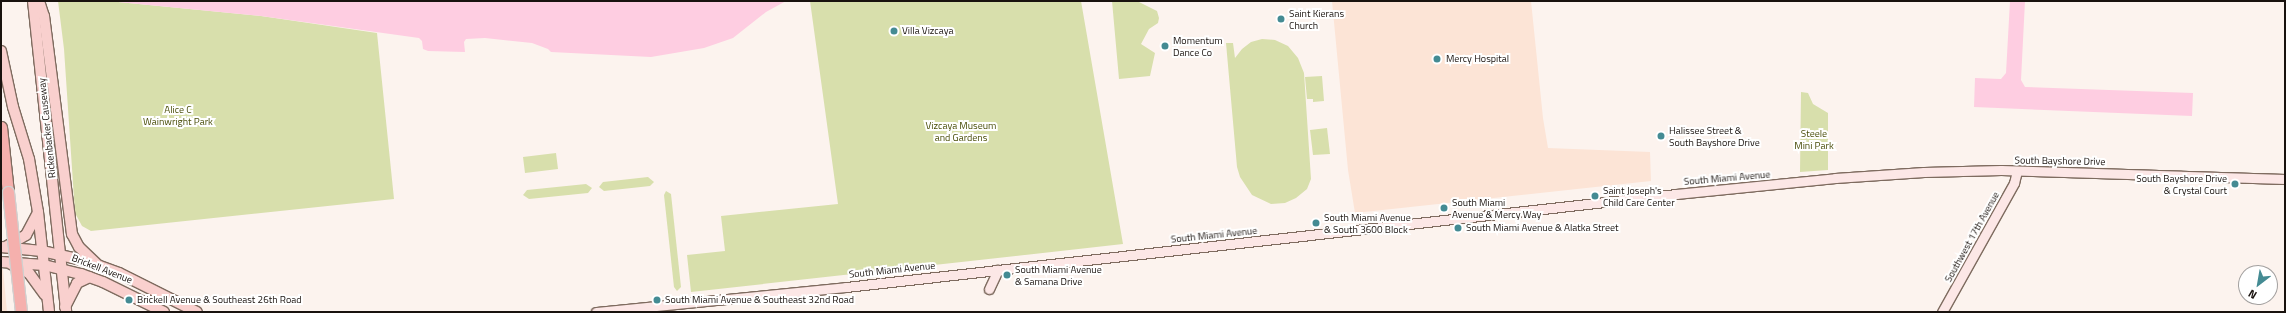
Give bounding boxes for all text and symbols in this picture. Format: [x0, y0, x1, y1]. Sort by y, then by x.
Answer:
place label: Saint Kierans Church [1289, 7, 1344, 30]
marker: Saint Kierans Church [1276, 14, 1286, 24]
place label: Villa Vizcaya [902, 25, 953, 37]
marker: Villa Vizcaya [889, 26, 899, 36]
place label: Momentum Dance Co [1173, 34, 1223, 58]
marker: Momentum Dance Co [1160, 41, 1170, 51]
marker: Mercy Hospital [1431, 53, 1443, 65]
place label: Mercy Hospital [1446, 53, 1509, 65]
street label: Rickenbacker Causeway [36, 77, 58, 179]
park label: Alice C Wainwright Park [143, 103, 213, 126]
park label: Vizcaya Museum and Gardens [926, 119, 996, 142]
place label: Halissee Street & South Bayshore Drive [1669, 124, 1760, 148]
park label: Steele Mini Park [1794, 127, 1834, 150]
marker: Halissee Street & South Bayshore Drive [1656, 131, 1666, 141]
street label: South Bayshore Drive [2015, 154, 2105, 168]
street label: South Miami Avenue [1683, 168, 1771, 188]
place label: South Bayshore Drive & Crystal Court [2136, 172, 2227, 196]
marker: South Bayshore Drive & Crystal Court [2230, 179, 2240, 189]
place label: Saint Joseph's Child Care Center [1603, 184, 1675, 208]
street label: Southwest 17th Avenue [1942, 190, 2002, 284]
marker: Saint Joseph's Child Care Center [1590, 191, 1600, 201]
place label: South Miami Avenue & Mercy Way [1452, 196, 1541, 220]
marker: South Miami Avenue & Mercy Way [1439, 203, 1449, 213]
place label: South Miami Avenue & South 3600 Block [1324, 211, 1411, 234]
marker: South Miami Avenue & South 3600 Block [1311, 218, 1321, 228]
place label: South Miami Avenue & Alatka Street [1466, 222, 1619, 234]
marker: South Miami Avenue & Alatka Street [1453, 223, 1463, 233]
street label: South Miami Avenue [1170, 225, 1258, 245]
street label: Brickell Avenue [70, 252, 134, 286]
street label: South Miami Avenue [848, 260, 936, 280]
place label: South Miami Avenue & Samana Drive [1015, 263, 1102, 286]
north arrow [2238, 265, 2278, 305]
marker: South Miami Avenue & Samana Drive [1002, 270, 1012, 280]
text: N [2245, 286, 2260, 303]
place label: Brickell Avenue & Southeast 26th Road [137, 294, 301, 306]
place label: South Miami Avenue & Southeast 32nd Road [665, 294, 854, 306]
marker: Brickell Avenue & Southeast 26th Road [124, 295, 134, 305]
marker: South Miami Avenue & Southeast 32nd Road [652, 295, 662, 305]

